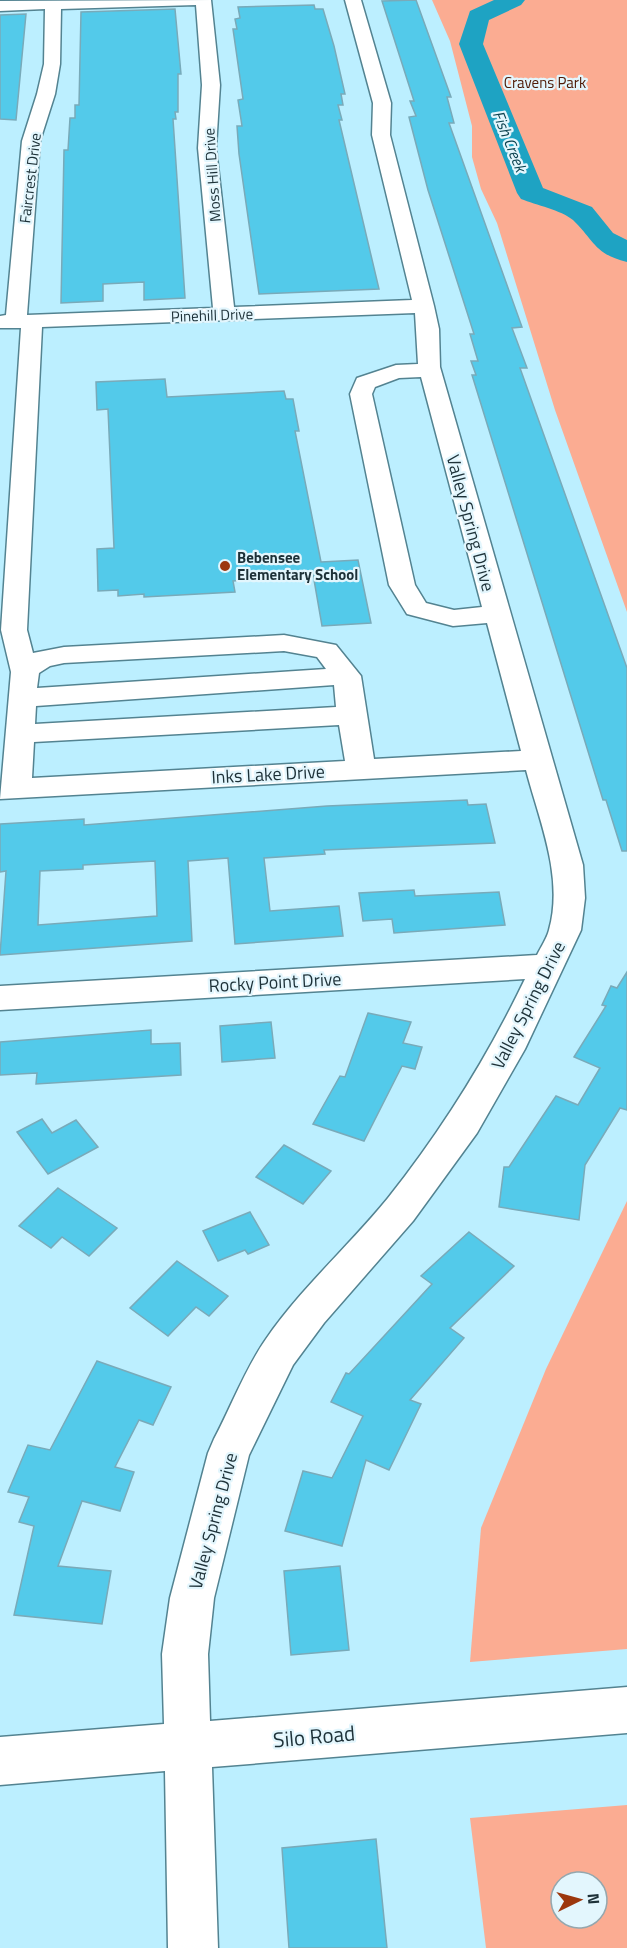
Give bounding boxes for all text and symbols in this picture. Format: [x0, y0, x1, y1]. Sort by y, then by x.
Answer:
park label: Cravens Park [504, 71, 586, 94]
water label: Fish Creek [487, 107, 534, 177]
street label: Moss Hill Drive [197, 127, 227, 223]
street label: Faircrest Drive [13, 132, 47, 224]
street label: Pinehill Drive [171, 302, 253, 328]
street label: Valley Spring Drive [440, 452, 502, 594]
place label: Bebensee Elementary School [237, 546, 358, 586]
marker: Bebensee Elementary School [218, 559, 232, 573]
street label: Inks Lake Drive [211, 758, 325, 790]
street label: Valley Spring Drive [484, 936, 572, 1074]
street label: Rocky Point Drive [208, 965, 342, 999]
street label: Valley Spring Drive [182, 1450, 244, 1592]
street label: Silo Road [272, 1716, 356, 1756]
north arrow [549, 1870, 609, 1930]
text: N [582, 1892, 606, 1905]

